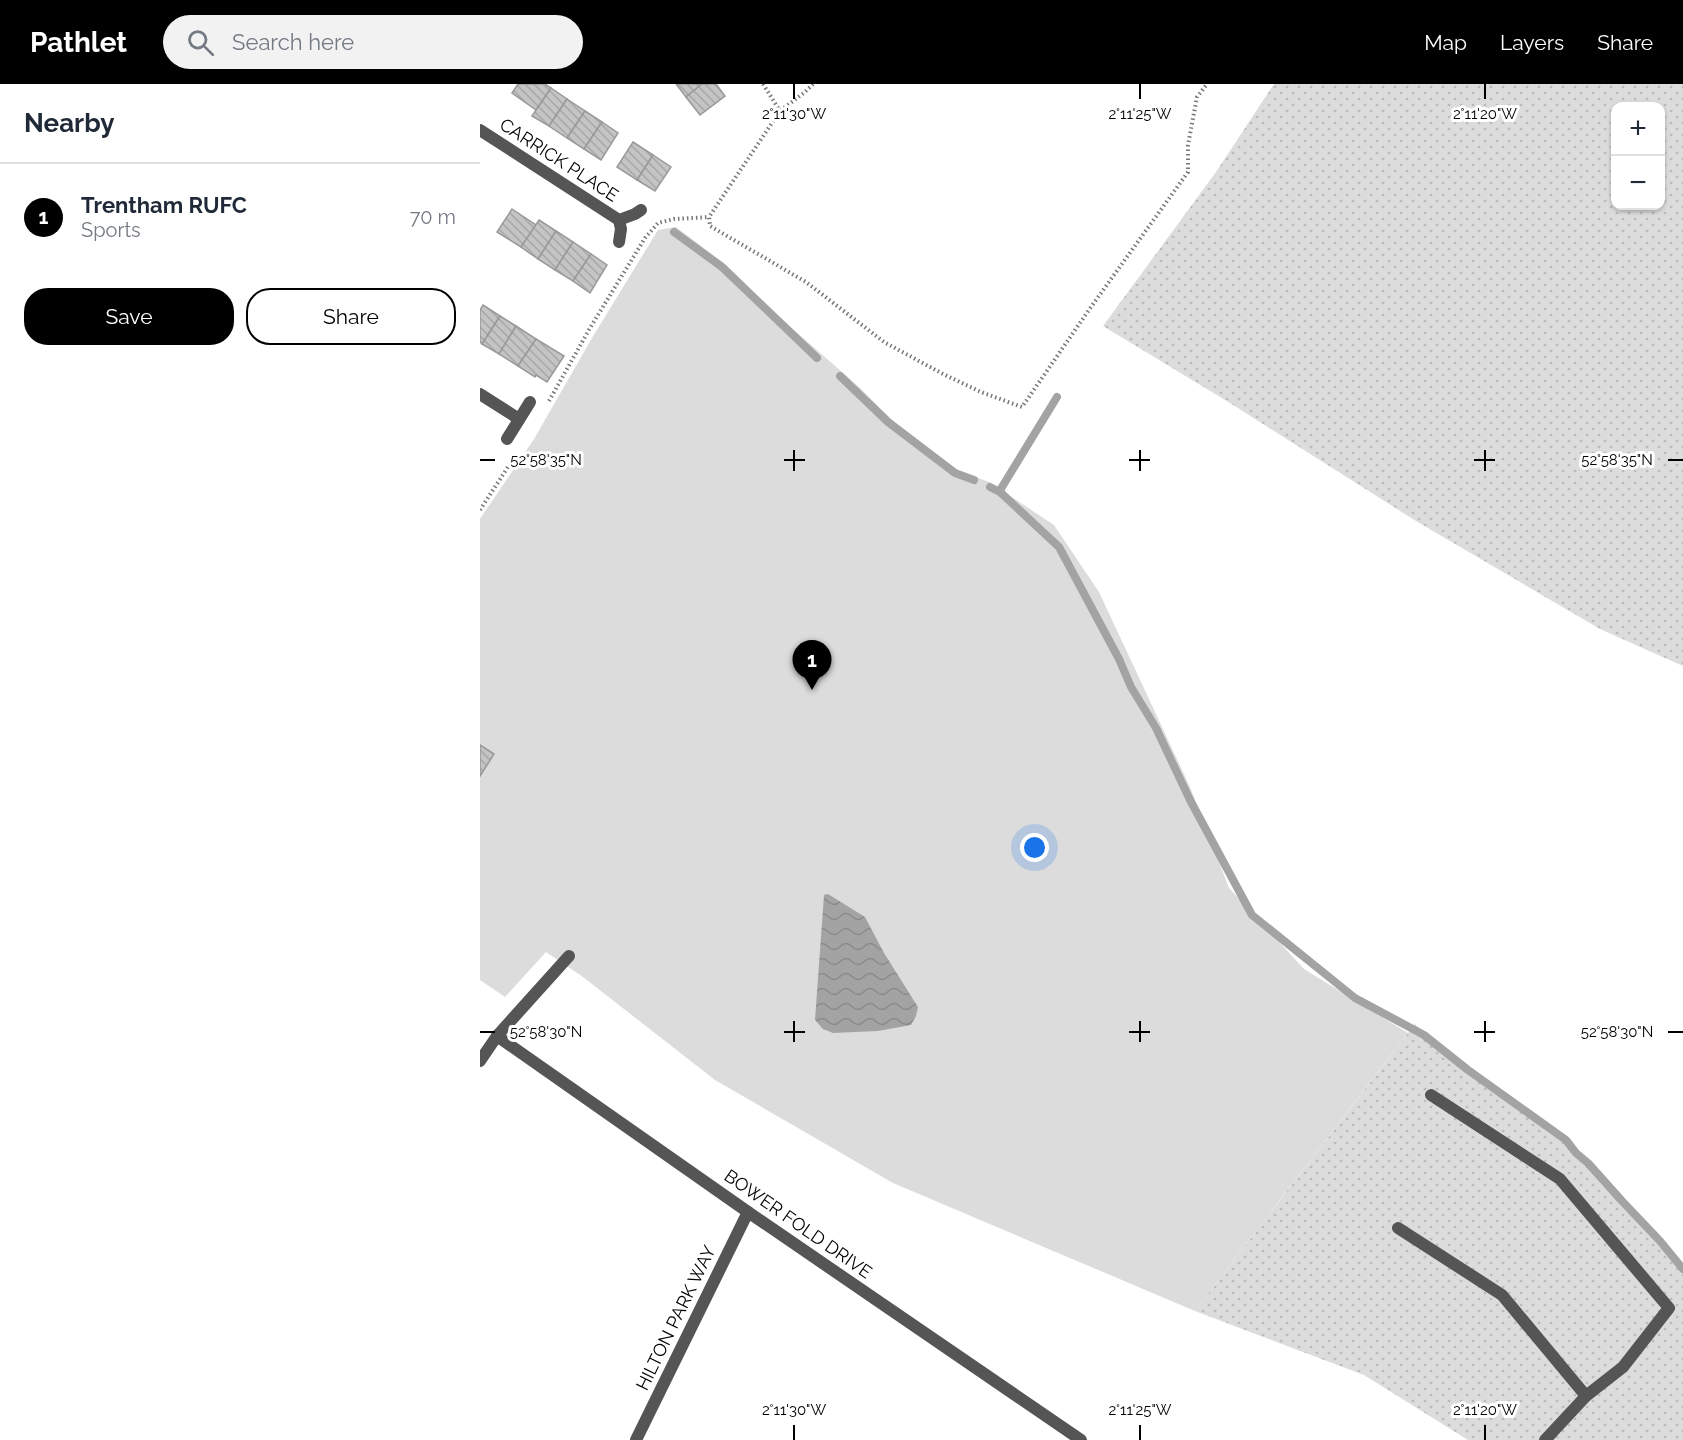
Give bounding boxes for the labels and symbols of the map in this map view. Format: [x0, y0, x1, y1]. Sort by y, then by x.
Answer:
text: 2°11'30"W [762, 105, 826, 123]
text: 2°11'25"W [1108, 105, 1172, 123]
text: 2°11'20"W [1453, 105, 1517, 123]
street label: CARRICK PLACE [496, 113, 623, 206]
text: 52°58'35"N [510, 451, 582, 469]
text: 52°58'35"N [1581, 451, 1653, 469]
pin: 1 [792, 640, 832, 690]
your location [1020, 833, 1049, 862]
text: 52°58'30"N [510, 1023, 582, 1041]
text: 52°58'30"N [1581, 1023, 1653, 1041]
street label: BOWER FOLD DRIVE [720, 1165, 876, 1282]
street label: HILTON PARK WAY [631, 1242, 720, 1394]
text: 2°11'30"W [762, 1401, 826, 1419]
text: 2°11'25"W [1108, 1401, 1172, 1419]
text: 2°11'20"W [1453, 1401, 1517, 1419]

